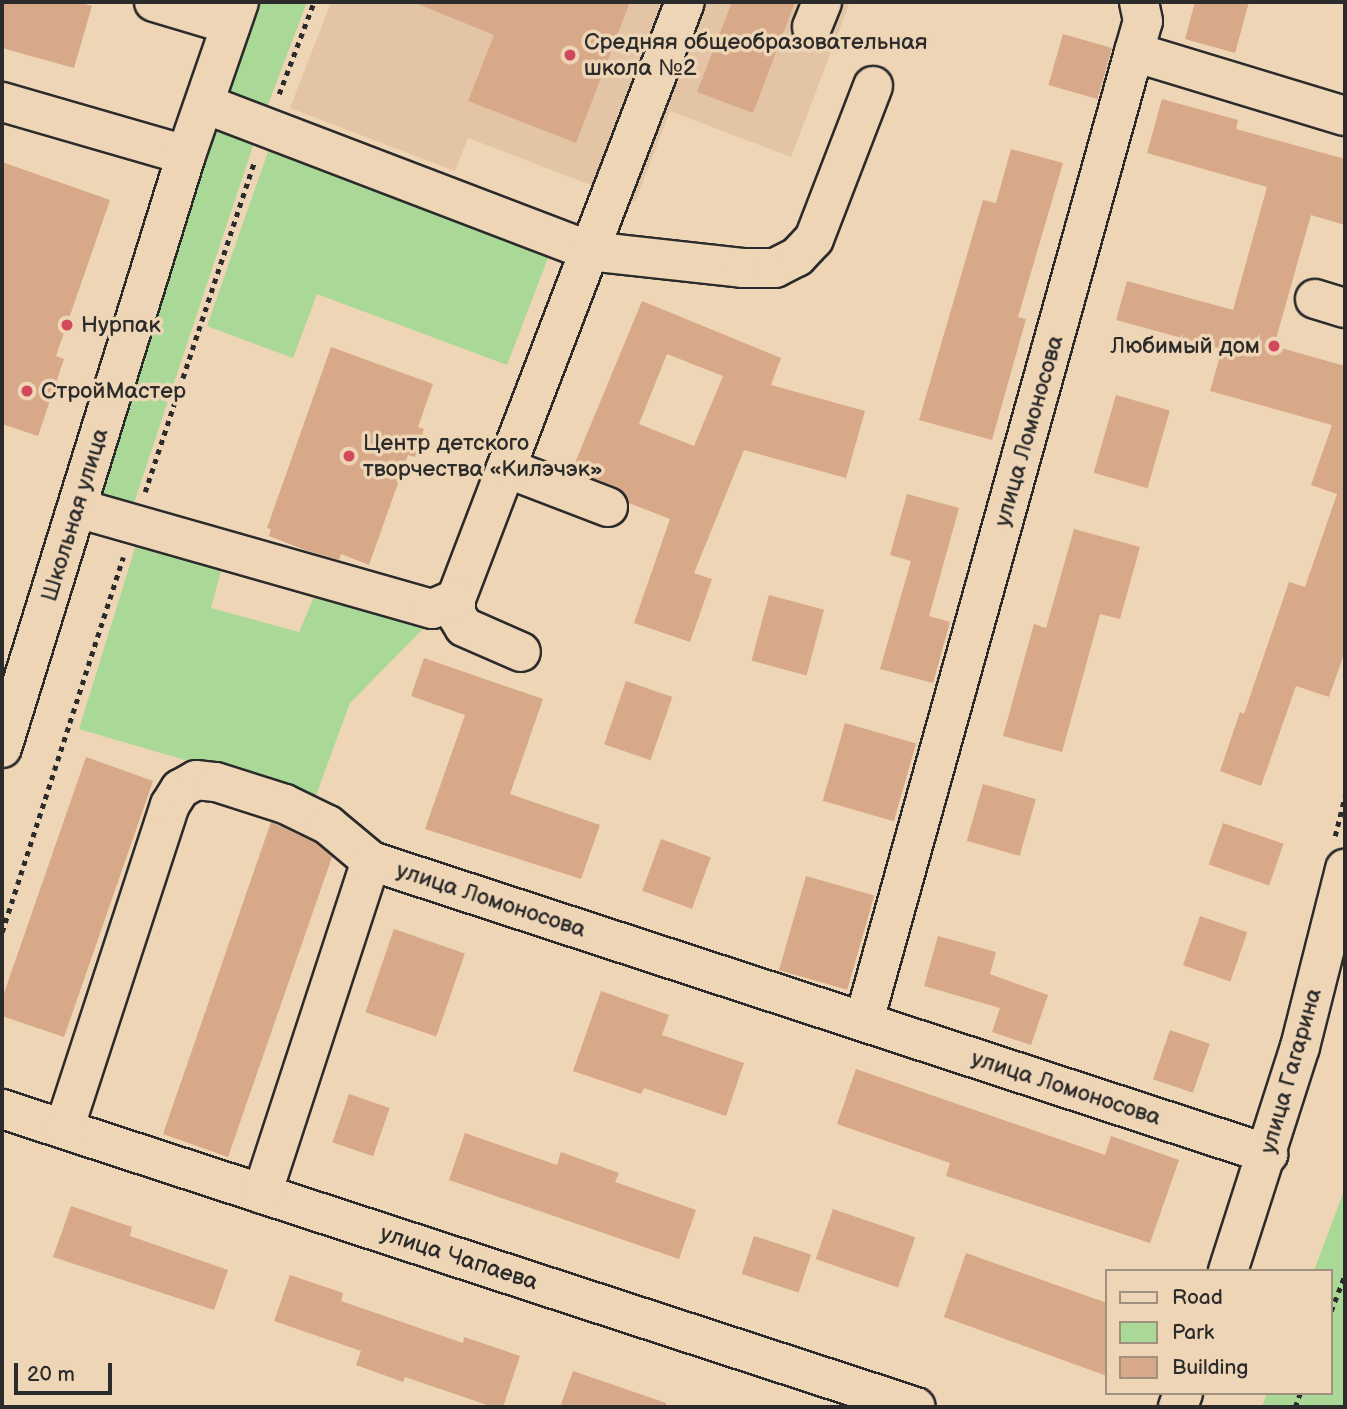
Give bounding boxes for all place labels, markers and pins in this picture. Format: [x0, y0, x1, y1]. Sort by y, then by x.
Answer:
place label: Средняя общеобразовательная школа №2 [584, 28, 928, 82]
marker: Средняя общеобразовательная школа №2 [562, 47, 578, 63]
place label: Нурпак [81, 311, 161, 339]
marker: Нурпак [59, 317, 75, 333]
place label: Любимый дом [1111, 332, 1260, 360]
marker: Любимый дом [1266, 338, 1282, 354]
place label: СтройМастер [41, 377, 186, 405]
marker: СтройМастер [19, 383, 35, 399]
place label: Центр детского творчества «Килэчэк» [363, 429, 603, 483]
marker: Центр детского творчества «Килэчэк» [341, 448, 357, 464]

